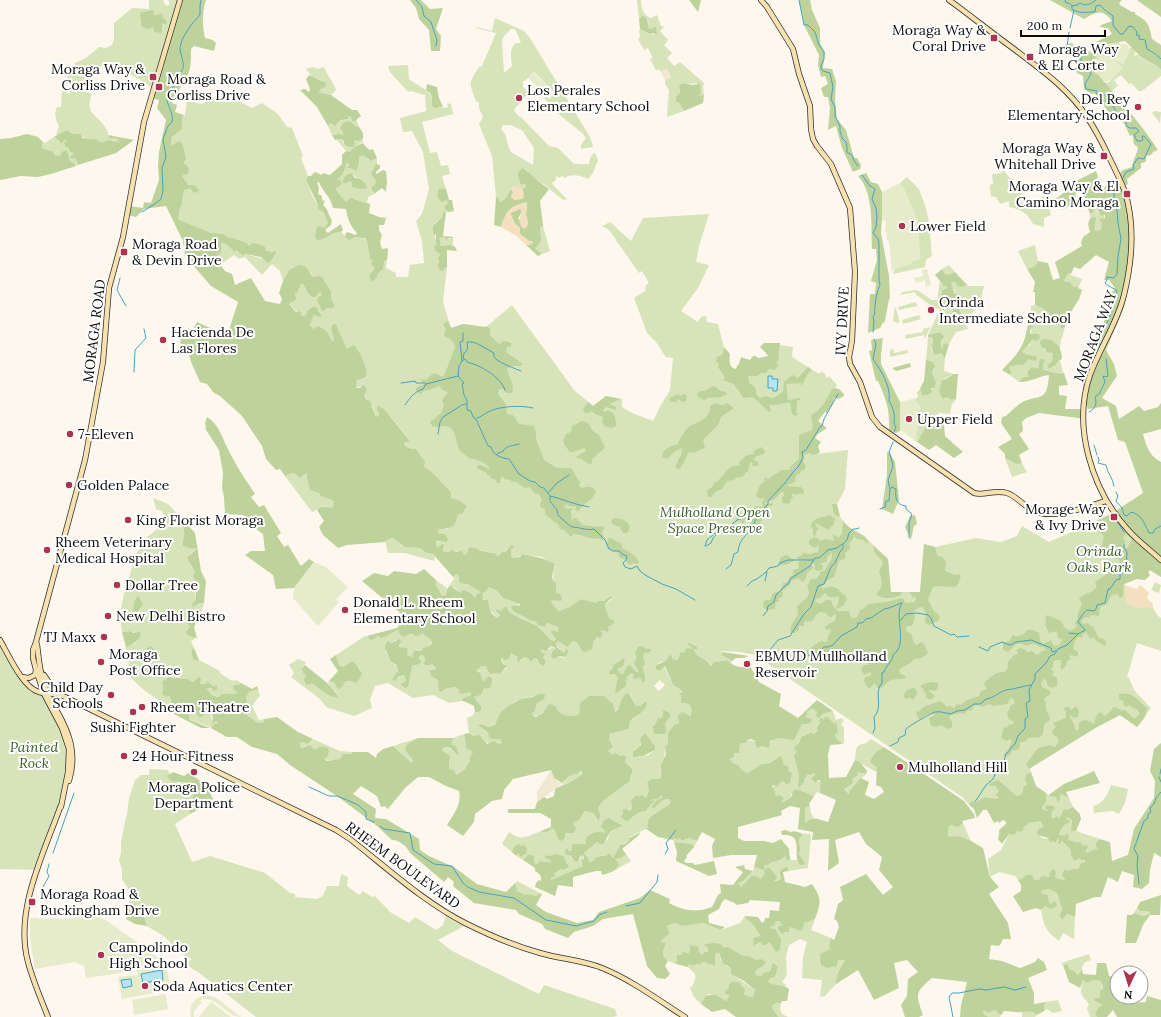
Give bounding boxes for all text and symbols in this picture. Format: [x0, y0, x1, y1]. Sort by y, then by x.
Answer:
scale bar [1021, 12, 1105, 38]
text: 200 m [1027, 18, 1063, 33]
place label: Moraga Way & Coral Drive [892, 21, 986, 55]
marker: Moraga Way & Coral Drive [989, 33, 999, 43]
place label: Moraga Way & El Corte [1038, 40, 1119, 74]
marker: Moraga Way & El Corte [1025, 52, 1035, 62]
place label: Moraga Way & Corliss Drive [51, 60, 145, 94]
place label: Moraga Road & Corliss Drive [167, 70, 266, 104]
marker: Moraga Way & Corliss Drive [148, 72, 158, 82]
place label: Los Perales Elementary School [527, 81, 650, 115]
marker: Moraga Road & Corliss Drive [154, 82, 164, 92]
place label: Del Rey Elementary School [1007, 90, 1131, 124]
marker: Los Perales Elementary School [514, 93, 524, 103]
marker: Del Rey Elementary School [1133, 102, 1143, 112]
place label: Moraga Way & Whitehall Drive [994, 139, 1096, 173]
marker: Moraga Way & Whitehall Drive [1099, 151, 1109, 161]
place label: Moraga Way & El Camino Moraga [1009, 177, 1119, 211]
marker: Moraga Way & El Camino Moraga [1122, 189, 1132, 199]
place label: Lower Field [910, 217, 986, 235]
marker: Lower Field [897, 221, 907, 231]
place label: Moraga Road & Devin Drive [132, 235, 222, 269]
marker: Moraga Road & Devin Drive [119, 247, 129, 257]
street label: MORAGA ROAD [79, 278, 109, 384]
street label: IVY DRIVE [831, 286, 853, 356]
street label: MORAGA WAY [1069, 287, 1121, 384]
place label: Orinda Intermediate School [939, 293, 1071, 327]
marker: Orinda Intermediate School [926, 305, 936, 315]
place label: Hacienda De Las Flores [171, 323, 254, 357]
marker: Hacienda De Las Flores [158, 335, 168, 345]
place label: Upper Field [917, 410, 993, 428]
marker: Upper Field [904, 414, 914, 424]
place label: 7-Eleven [78, 425, 134, 443]
marker: 7-Eleven [65, 429, 75, 439]
place label: Golden Palace [77, 476, 170, 494]
marker: Golden Palace [64, 480, 74, 490]
place label: Morage Way & Ivy Drive [1025, 500, 1107, 534]
park label: Mulholland Open Space Preserve [660, 503, 771, 537]
place label: King Florist Moraga [136, 511, 264, 529]
marker: Morage Way & Ivy Drive [1109, 512, 1119, 522]
marker: King Florist Moraga [123, 515, 133, 525]
place label: Rheem Veterinary Medical Hospital [55, 533, 173, 567]
park label: Orinda Oaks Park [1066, 542, 1132, 576]
marker: Rheem Veterinary Medical Hospital [42, 545, 52, 555]
place label: Dollar Tree [125, 576, 198, 594]
marker: Dollar Tree [112, 580, 122, 590]
place label: Donald L. Rheem Elementary School [353, 593, 476, 627]
marker: Donald L. Rheem Elementary School [340, 605, 350, 615]
place label: New Delhi Bistro [116, 607, 225, 625]
marker: New Delhi Bistro [103, 611, 113, 621]
place label: TJ Maxx [44, 628, 97, 646]
marker: TJ Maxx [99, 632, 109, 642]
place label: Moraga Post Office [109, 645, 181, 679]
place label: EBMUD Mullholland Reservoir [755, 647, 887, 681]
marker: Moraga Post Office [96, 657, 106, 667]
marker: EBMUD Mullholland Reservoir [742, 659, 752, 669]
place label: Child Day Schools [40, 678, 104, 712]
marker: Child Day Schools [106, 690, 116, 700]
place label: Rheem Theatre [150, 698, 250, 716]
marker: Rheem Theatre [137, 702, 147, 712]
marker: Sushi Fighter [128, 707, 138, 717]
place label: Sushi Fighter [90, 718, 176, 736]
park label: Painted Rock [10, 738, 58, 772]
place label: 24 Hour Fitness [132, 747, 234, 765]
marker: 24 Hour Fitness [119, 751, 129, 761]
place label: Mulholland Hill [908, 758, 1008, 776]
marker: Mulholland Hill [895, 762, 905, 772]
marker: Moraga Police Department [189, 767, 199, 777]
place label: Moraga Police Department [148, 778, 240, 812]
street label: RHEEM BOULEVARD [342, 817, 464, 913]
place label: Moraga Road & Buckingham Drive [40, 885, 160, 919]
marker: Moraga Road & Buckingham Drive [27, 897, 37, 907]
place label: Campolindo High School [109, 938, 188, 972]
marker: Campolindo High School [96, 950, 106, 960]
north arrow [1109, 965, 1149, 1005]
place label: Soda Aquatics Center [153, 977, 293, 995]
marker: Soda Aquatics Center [140, 981, 150, 991]
text: N [1123, 988, 1133, 1002]

